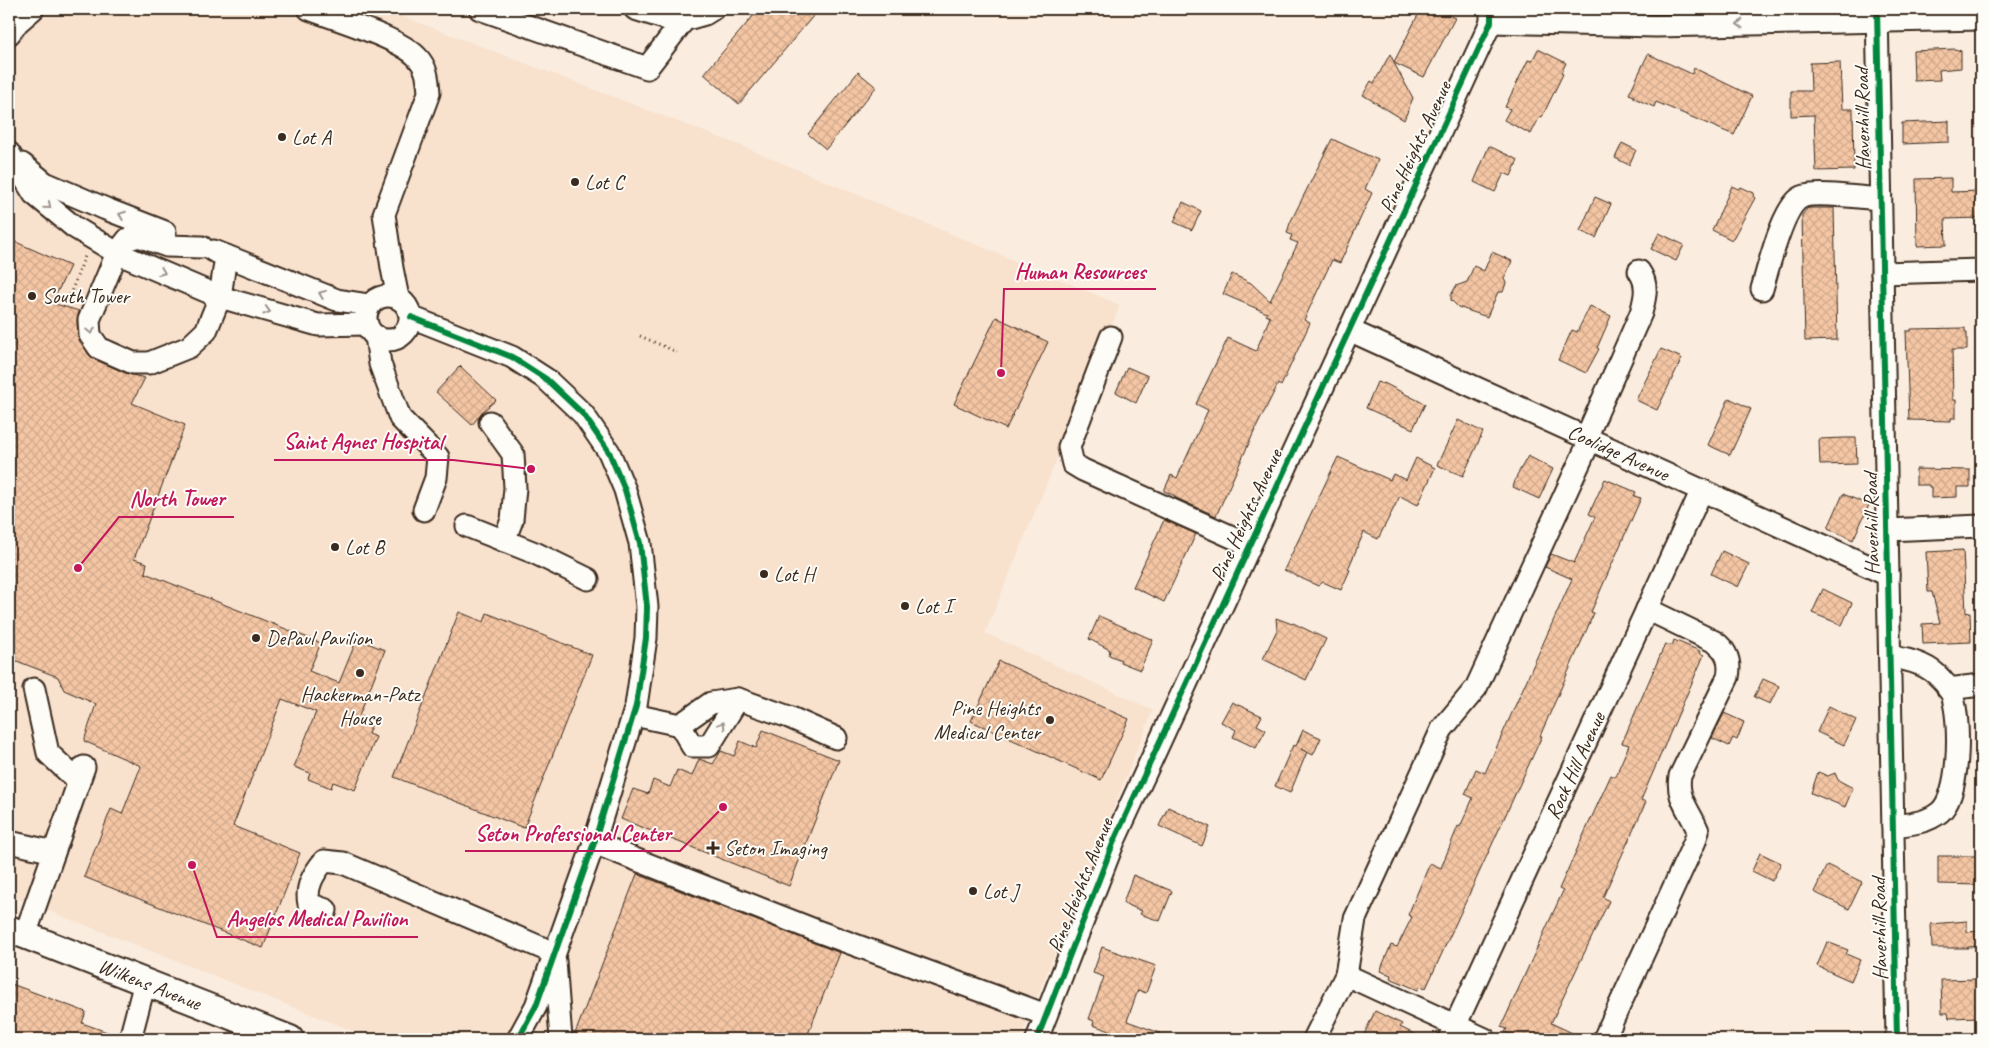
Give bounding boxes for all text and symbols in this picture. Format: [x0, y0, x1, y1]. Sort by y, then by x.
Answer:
one-way arrow [1736, 19, 1744, 29]
street label: Haverhill Road [1848, 65, 1876, 171]
street label: Pine Heights Avenue [1373, 76, 1457, 217]
place label: Lot A [292, 124, 332, 150]
marker: Lot A [276, 131, 288, 143]
place label: Lot C [585, 169, 626, 195]
marker: Lot C [569, 176, 581, 188]
one-way arrow [42, 200, 51, 208]
one-way arrow [118, 211, 127, 222]
callout: Human Resources [1004, 252, 1156, 289]
text: Human Resources [1015, 258, 1148, 286]
one-way arrow [157, 266, 166, 277]
place label: South Tower [42, 283, 132, 309]
one-way arrow [318, 289, 327, 300]
marker: South Tower [26, 290, 38, 302]
one-way arrow [262, 305, 271, 315]
one-way arrow [85, 327, 96, 335]
street label: Coolidge Avenue [1564, 418, 1675, 488]
callout: Saint Agnes Hospital [274, 423, 453, 460]
text: Saint Agnes Hospital [283, 428, 447, 456]
street label: Pine Heights Avenue [1204, 444, 1288, 585]
street label: Haverhill Road [1857, 470, 1885, 576]
callout: North Tower [119, 480, 234, 517]
text: North Tower [129, 485, 227, 513]
place label: Lot B [345, 534, 386, 560]
marker: Lot B [329, 541, 341, 553]
place label: Lot H [774, 561, 817, 587]
marker: Lot H [758, 568, 770, 580]
place label: Lot I [915, 593, 956, 619]
marker: Lot I [899, 600, 911, 612]
place label: DePaul Pavilion [266, 625, 373, 651]
marker: DePaul Pavilion [250, 632, 262, 644]
marker: Hackerman-Patz House [354, 667, 366, 679]
place label: Hackerman-Patz House [301, 681, 422, 731]
place label: Pine Heights Medical Center [934, 695, 1042, 745]
street label: Rock Hill Avenue [1539, 707, 1611, 823]
marker: Pine Heights Medical Center [1044, 714, 1056, 726]
one-way arrow [716, 722, 726, 731]
street label: Pine Heights Avenue [1041, 813, 1119, 956]
callout: Seton Professional Center [465, 814, 680, 851]
text: Seton Professional Center [475, 820, 673, 848]
place label: Seton Imaging [724, 835, 828, 861]
marker: Seton Imaging [706, 841, 720, 855]
street label: Haverhill Road [1865, 875, 1893, 981]
place label: Lot J [983, 878, 1021, 904]
marker: Lot J [967, 885, 979, 897]
callout: Angelos Medical Pavilion [217, 900, 418, 937]
text: Angelos Medical Pavilion [226, 905, 408, 933]
street label: Wilkens Avenue [95, 952, 206, 1016]

